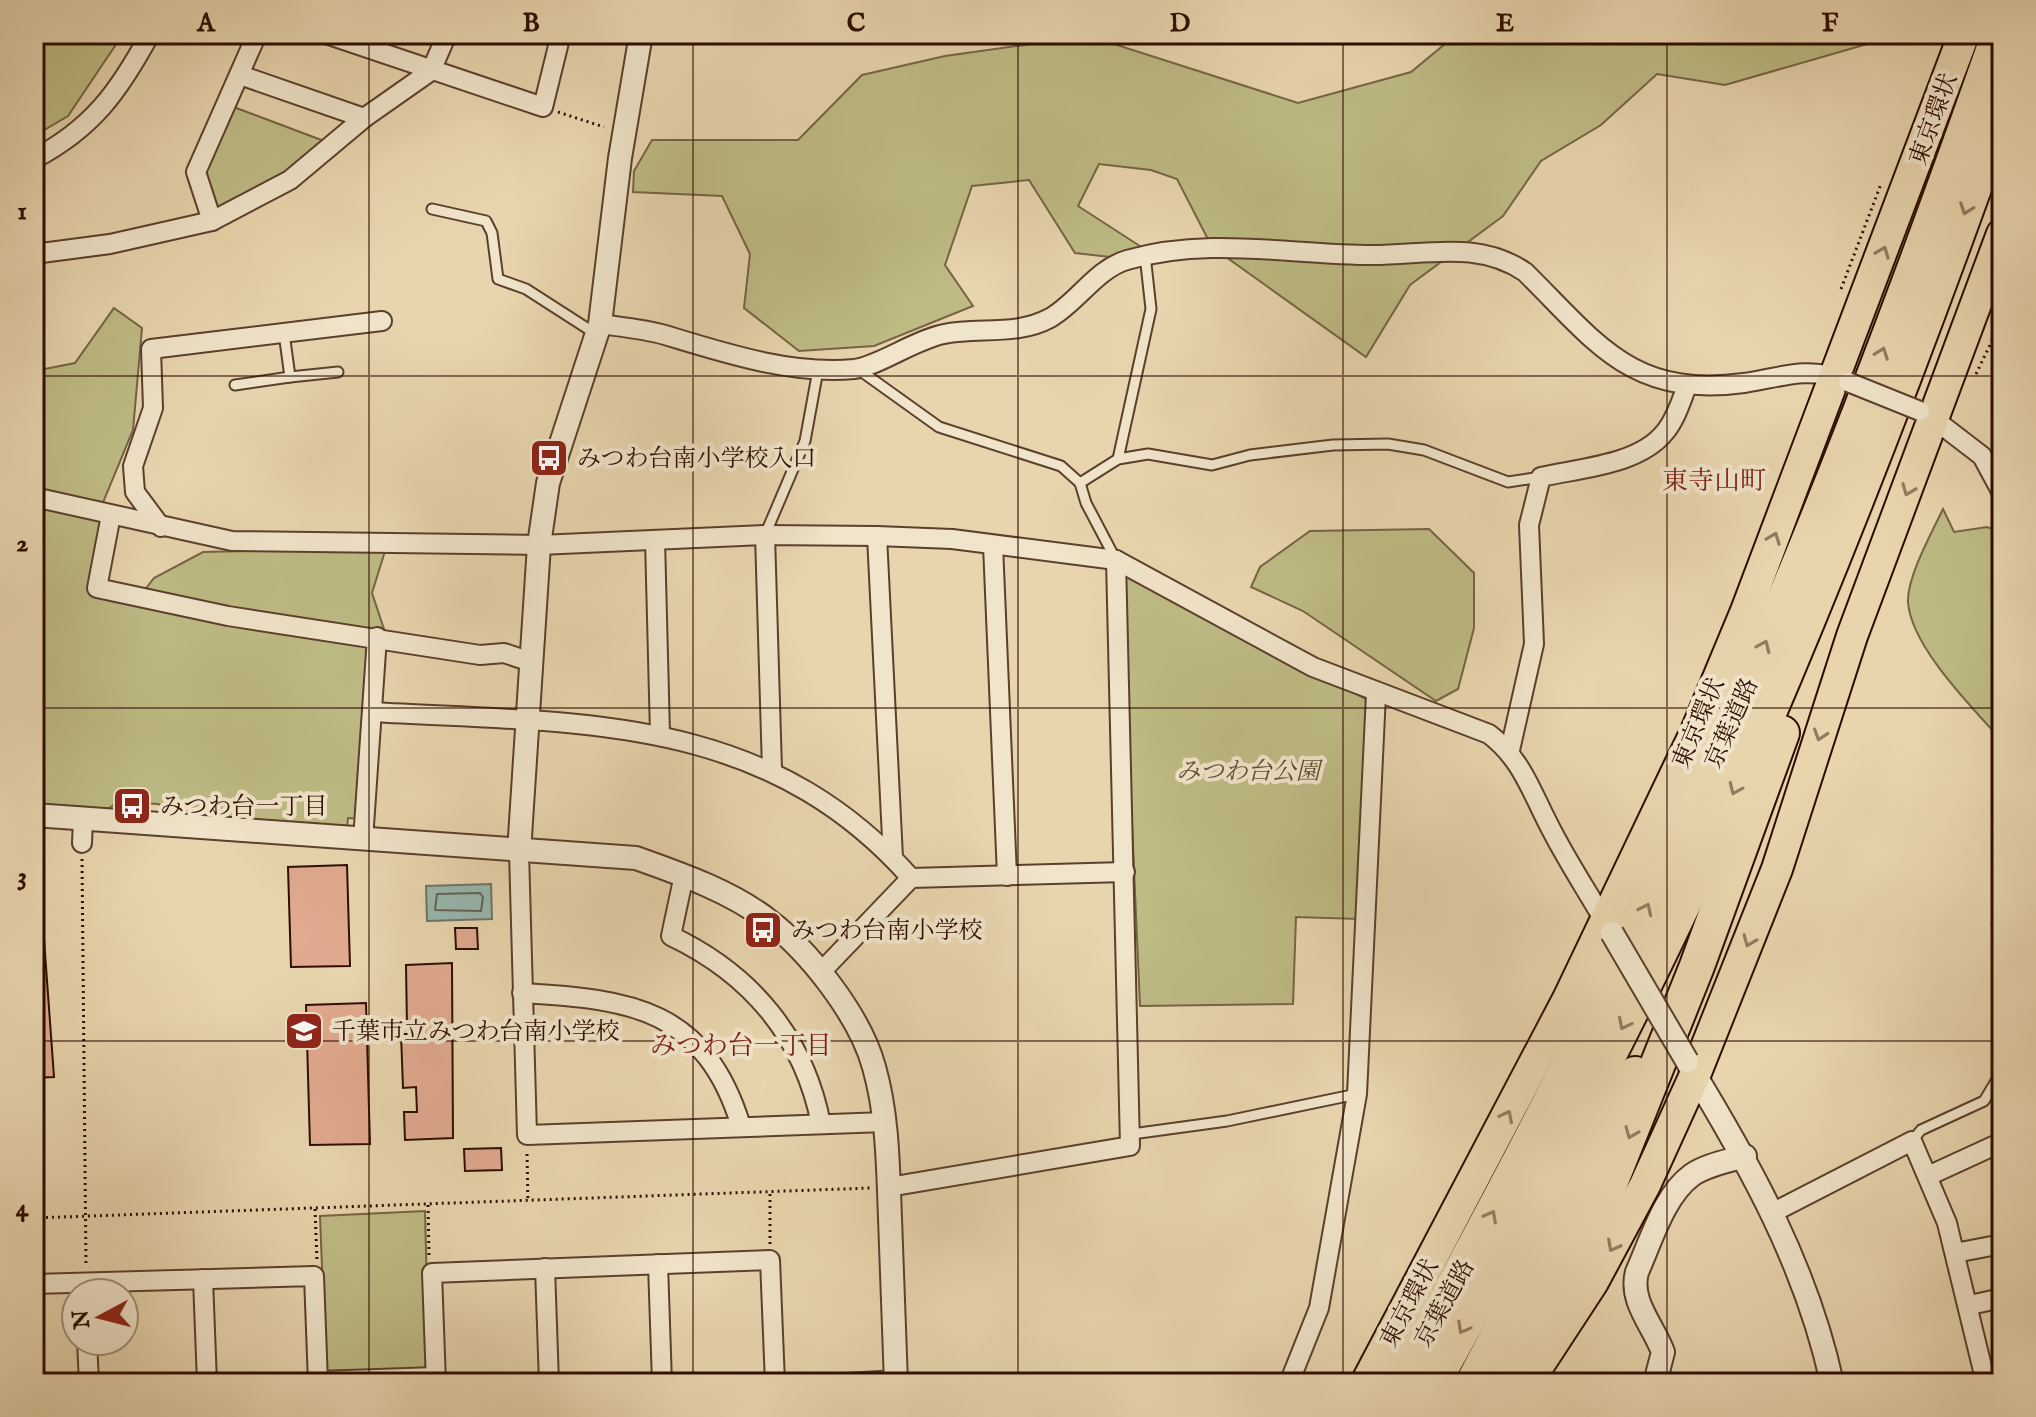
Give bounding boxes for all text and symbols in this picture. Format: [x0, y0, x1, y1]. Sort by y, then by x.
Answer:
text: A [196, 7, 216, 40]
text: B [522, 7, 540, 40]
text: C [847, 7, 866, 40]
text: D [1170, 7, 1191, 40]
text: E [1496, 7, 1514, 40]
text: F [1822, 7, 1839, 40]
street label: 東京環状 [1903, 69, 1965, 170]
text: 1 [17, 195, 27, 228]
one-way arrow [1959, 202, 1975, 216]
one-way arrow [1873, 246, 1890, 260]
one-way arrow [1872, 347, 1888, 361]
bus stop icon: みつわ台南小学校入口 [528, 437, 570, 479]
place label: みつわ台南小学校入口 [577, 444, 817, 475]
district label: 東寺山町 [1662, 465, 1766, 498]
one-way arrow [1901, 482, 1918, 496]
text: 2 [16, 527, 28, 560]
one-way arrow [1764, 532, 1781, 546]
one-way arrow [1755, 640, 1771, 655]
street label: 東京環状 [1666, 673, 1732, 774]
street label: 京葉道路 [1699, 673, 1766, 774]
one-way arrow [1813, 727, 1829, 741]
park label: みつわ台公園 [1176, 757, 1324, 788]
one-way arrow [1729, 781, 1745, 795]
bus stop icon: みつわ台一丁目 [111, 785, 153, 827]
place label: みつわ台一丁目 [160, 792, 328, 823]
text: 3 [17, 860, 27, 893]
one-way arrow [1636, 903, 1652, 917]
bus stop icon: みつわ台南小学校 [742, 909, 784, 951]
place label: みつわ台南小学校 [791, 916, 983, 947]
one-way arrow [1742, 933, 1759, 947]
school or university icon: 千葉市立みつわ台南小学校 [283, 1010, 325, 1052]
one-way arrow [1618, 1015, 1633, 1030]
place label: 千葉市立みつわ台南小学校 [332, 1017, 620, 1048]
district label: みつわ台一丁目 [650, 1030, 832, 1063]
one-way arrow [1498, 1110, 1513, 1125]
one-way arrow [1624, 1125, 1641, 1139]
text: 4 [16, 1192, 30, 1225]
one-way arrow [1481, 1210, 1496, 1224]
one-way arrow [1607, 1237, 1622, 1252]
street label: 東京環状 [1374, 1254, 1447, 1353]
street label: 京葉道路 [1408, 1254, 1482, 1353]
north arrow [60, 1277, 140, 1357]
text: N [67, 1308, 97, 1331]
one-way arrow [1458, 1320, 1473, 1335]

